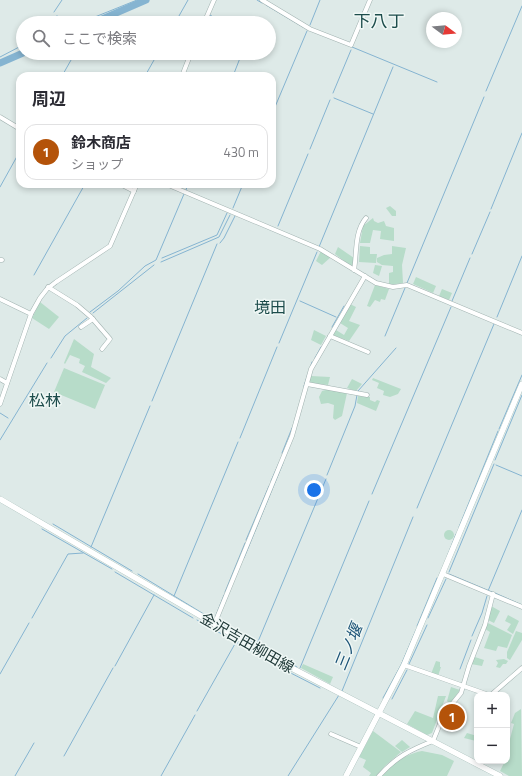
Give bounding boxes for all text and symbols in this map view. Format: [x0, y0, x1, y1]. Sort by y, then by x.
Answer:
district label: 下八丁 [354, 8, 405, 34]
north arrow [426, 12, 462, 48]
search box [16, 16, 276, 60]
icon: search [30, 27, 52, 49]
text: ここで検索 [62, 27, 137, 50]
text: 周辺 [32, 86, 66, 112]
text: 鈴木商店 [71, 131, 131, 154]
text: 1 [42, 142, 50, 162]
text: 430 m [223, 142, 259, 162]
text: ショップ [71, 154, 123, 174]
district label: 境田 [254, 295, 286, 319]
district label: 松林 [29, 388, 61, 412]
your location [304, 480, 324, 500]
street label: 金沢吉田柳田線 [196, 606, 298, 679]
water label: 三ノ堰 [328, 617, 369, 674]
map controls [474, 692, 510, 764]
button: + [474, 692, 510, 728]
pin: 1 [439, 702, 465, 732]
button: − [474, 728, 510, 764]

